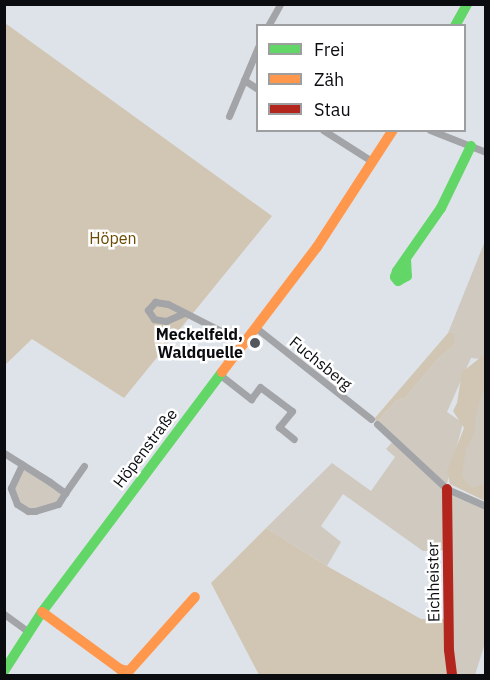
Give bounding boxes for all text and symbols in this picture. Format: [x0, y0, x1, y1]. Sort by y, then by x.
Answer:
legend [256, 24, 466, 132]
text: Frei [314, 38, 345, 61]
text: Zäh [314, 68, 344, 91]
text: Stau [314, 98, 351, 121]
park label: Höpen [89, 228, 137, 248]
place label: Meckelfeld, Waldquelle [156, 324, 243, 362]
street label: Fuchsberg [286, 332, 356, 394]
marker: Meckelfeld, Waldquelle [248, 336, 262, 350]
street label: Höpenstraße [109, 405, 181, 491]
street label: Eichheister [423, 542, 443, 622]

